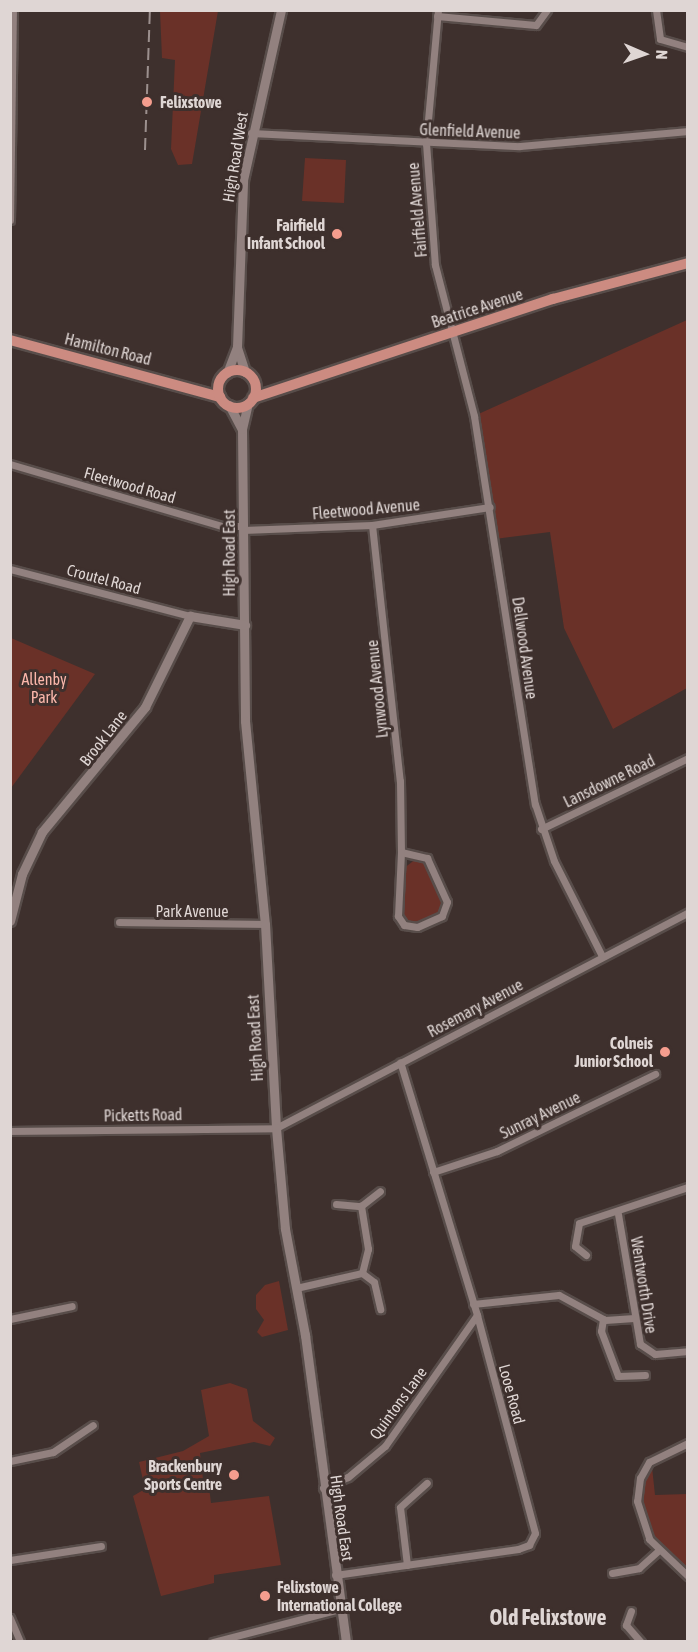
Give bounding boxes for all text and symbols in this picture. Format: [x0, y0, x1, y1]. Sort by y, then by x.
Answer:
north arrow [614, 24, 674, 84]
text: N [653, 50, 671, 60]
place label: Felixstowe [160, 92, 222, 112]
marker: Felixstowe [138, 93, 156, 111]
street label: High Road West [218, 110, 252, 204]
street label: Glenfield Avenue [419, 120, 521, 142]
street label: Fairfield Avenue [403, 162, 431, 258]
place label: Fairfield Infant School [247, 215, 325, 253]
marker: Fairfield Infant School [330, 227, 344, 241]
street label: Beatrice Avenue [429, 284, 525, 332]
street label: Hamilton Road [63, 329, 153, 369]
street label: Fleetwood Road [82, 463, 178, 507]
street label: Fleetwood Avenue [311, 495, 421, 523]
street label: High Road East [219, 509, 239, 597]
street label: Croutel Road [65, 560, 143, 598]
street label: Dellwood Avenue [508, 596, 542, 700]
street label: Lynwood Avenue [362, 639, 392, 739]
park label: Allenby Park [21, 669, 67, 707]
street label: Brook Lane [75, 706, 131, 770]
street label: Lansdowne Road [560, 751, 658, 811]
street label: Park Avenue [155, 901, 229, 921]
street label: Rosemary Avenue [424, 975, 526, 1041]
street label: High Road East [243, 994, 267, 1082]
place label: Colneis Junior School [575, 1033, 653, 1071]
marker: Colneis Junior School [658, 1045, 672, 1059]
street label: Sunray Avenue [497, 1087, 583, 1143]
street label: Picketts Road [103, 1105, 183, 1125]
street label: Wentworth Drive [627, 1235, 661, 1335]
street label: Looe Road [495, 1362, 529, 1426]
street label: Quintons Lane [365, 1363, 431, 1443]
place label: Brackenbury Sports Centre [144, 1456, 222, 1494]
marker: Brackenbury Sports Centre [227, 1468, 241, 1482]
street label: High Road East [326, 1474, 358, 1562]
place label: Felixstowe International College [277, 1577, 402, 1615]
marker: Felixstowe International College [258, 1589, 272, 1603]
district label: Old Felixstowe [490, 1605, 606, 1631]

